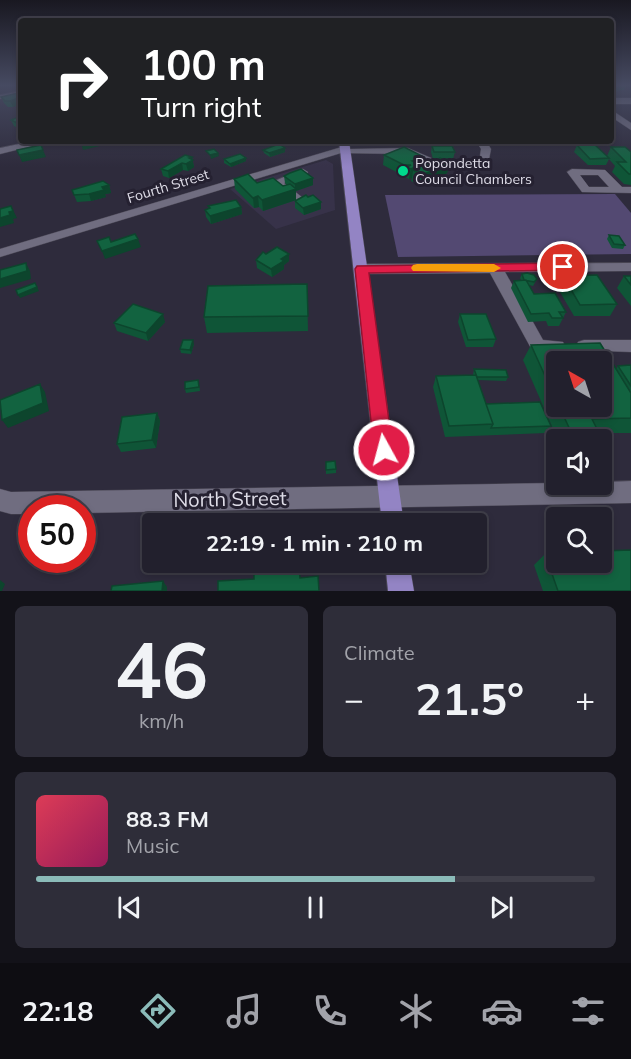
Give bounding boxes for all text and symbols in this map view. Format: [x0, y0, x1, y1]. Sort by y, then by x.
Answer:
text: 100 m [141, 38, 266, 91]
icon: right [42, 42, 120, 120]
text: Turn right [141, 90, 261, 124]
place label: Popondetta Council Chambers [415, 154, 532, 188]
marker: Popondetta Council Chambers [396, 164, 410, 178]
street label: Fourth Street [125, 165, 211, 207]
pin [537, 241, 588, 292]
icon: arrive [546, 250, 579, 283]
north arrow [546, 351, 612, 417]
map controls [546, 351, 612, 573]
position arrow [352, 418, 416, 482]
button: sound [546, 429, 612, 495]
street label: North Street [173, 485, 287, 512]
speed limit sign: 50 [18, 495, 96, 573]
button: search [546, 507, 612, 573]
text: 22:19 · 1 min · 210 m [206, 529, 423, 557]
text: 46 [115, 620, 208, 718]
text: Climate [344, 640, 415, 665]
text: 21.5° [415, 670, 524, 726]
text: − [344, 678, 364, 719]
text: + [575, 678, 595, 719]
text: km/h [139, 708, 184, 733]
text: 88.3 FM [126, 805, 209, 833]
text: Music [126, 833, 179, 858]
icon: previous [113, 891, 146, 924]
icon: pause [299, 891, 332, 924]
icon: next [485, 891, 518, 924]
icon: directions [137, 990, 179, 1032]
icon: music [223, 990, 265, 1032]
icon: phone [309, 990, 351, 1032]
icon: climate [395, 990, 437, 1032]
icon: car [481, 990, 523, 1032]
icon: filters [567, 990, 609, 1032]
text: 22:18 [22, 994, 93, 1028]

